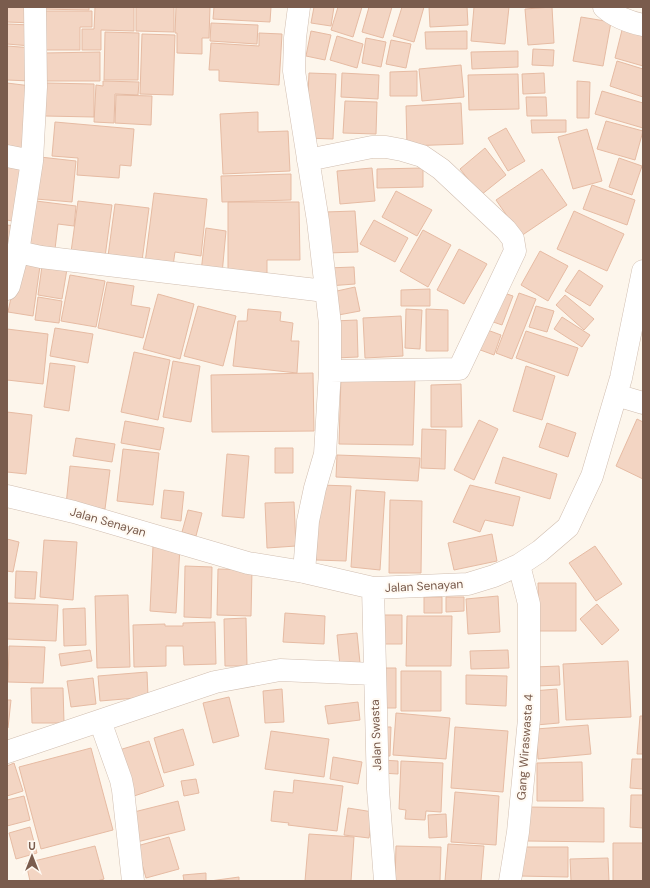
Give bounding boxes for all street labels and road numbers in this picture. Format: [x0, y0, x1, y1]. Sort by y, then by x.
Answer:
street label: Jalan Senayan [68, 503, 148, 541]
street label: Jalan Senayan [384, 576, 464, 596]
street label: Gang Wiraswasta 4 [513, 693, 537, 801]
street label: Jalan Swasta [367, 699, 385, 771]

